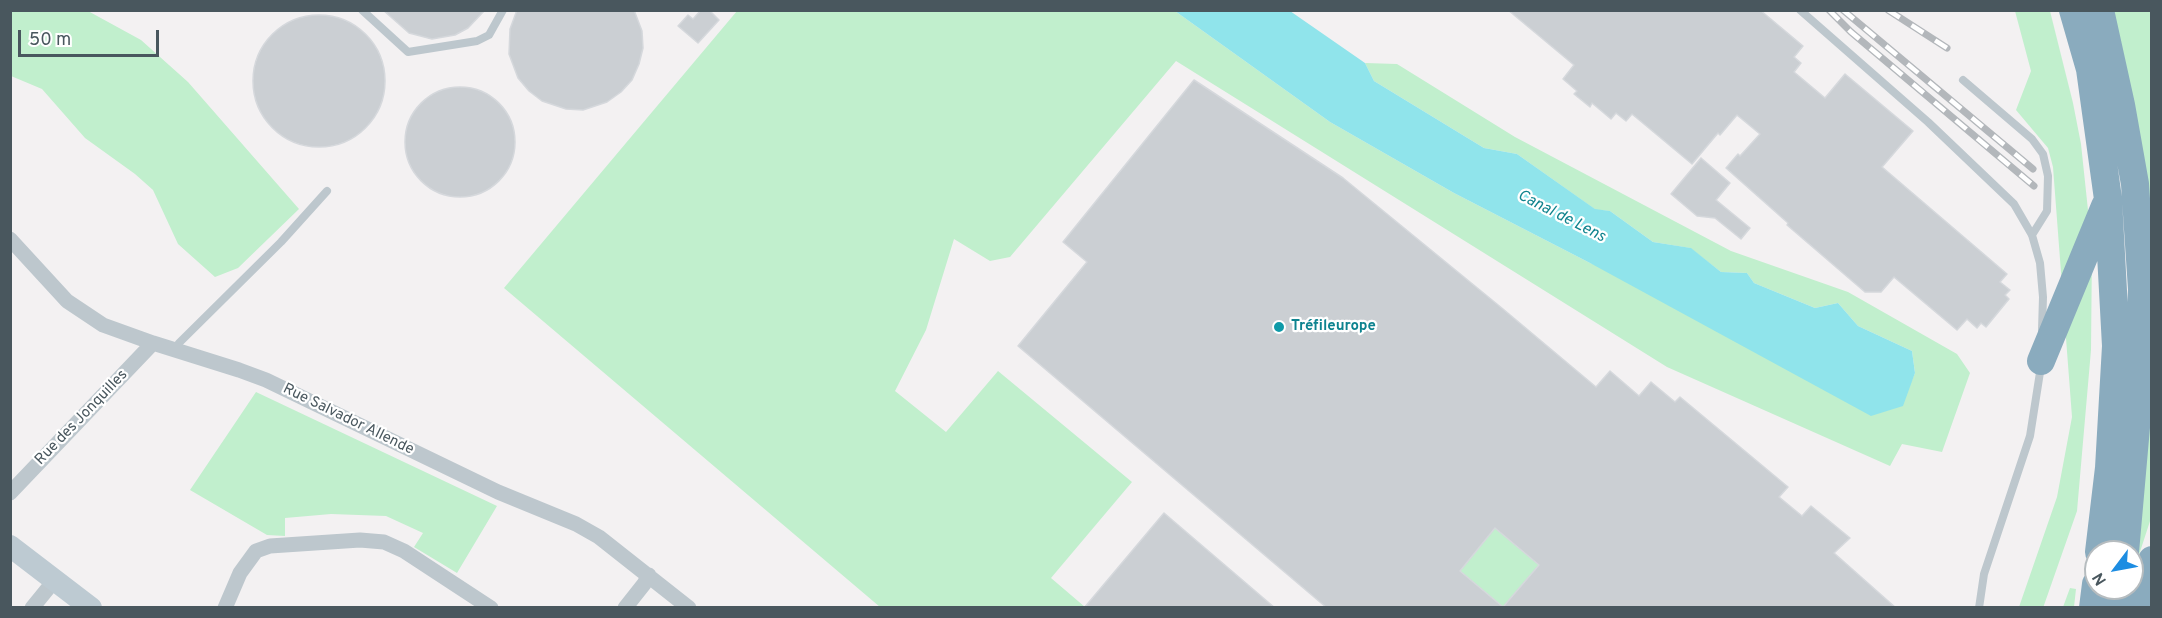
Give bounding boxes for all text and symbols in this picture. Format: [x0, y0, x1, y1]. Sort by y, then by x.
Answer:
scale bar [21, 18, 162, 56]
text: 50 m [29, 29, 71, 52]
water label: Canal de Lens [1514, 187, 1608, 247]
place label: Tréfileurope [1291, 318, 1376, 336]
marker: Tréfileurope [1272, 320, 1286, 334]
street label: Rue des Jonquilles [32, 367, 132, 469]
street label: Rue Salvador Allende [280, 380, 416, 460]
north arrow [2084, 540, 2144, 600]
text: N [2089, 568, 2112, 589]

